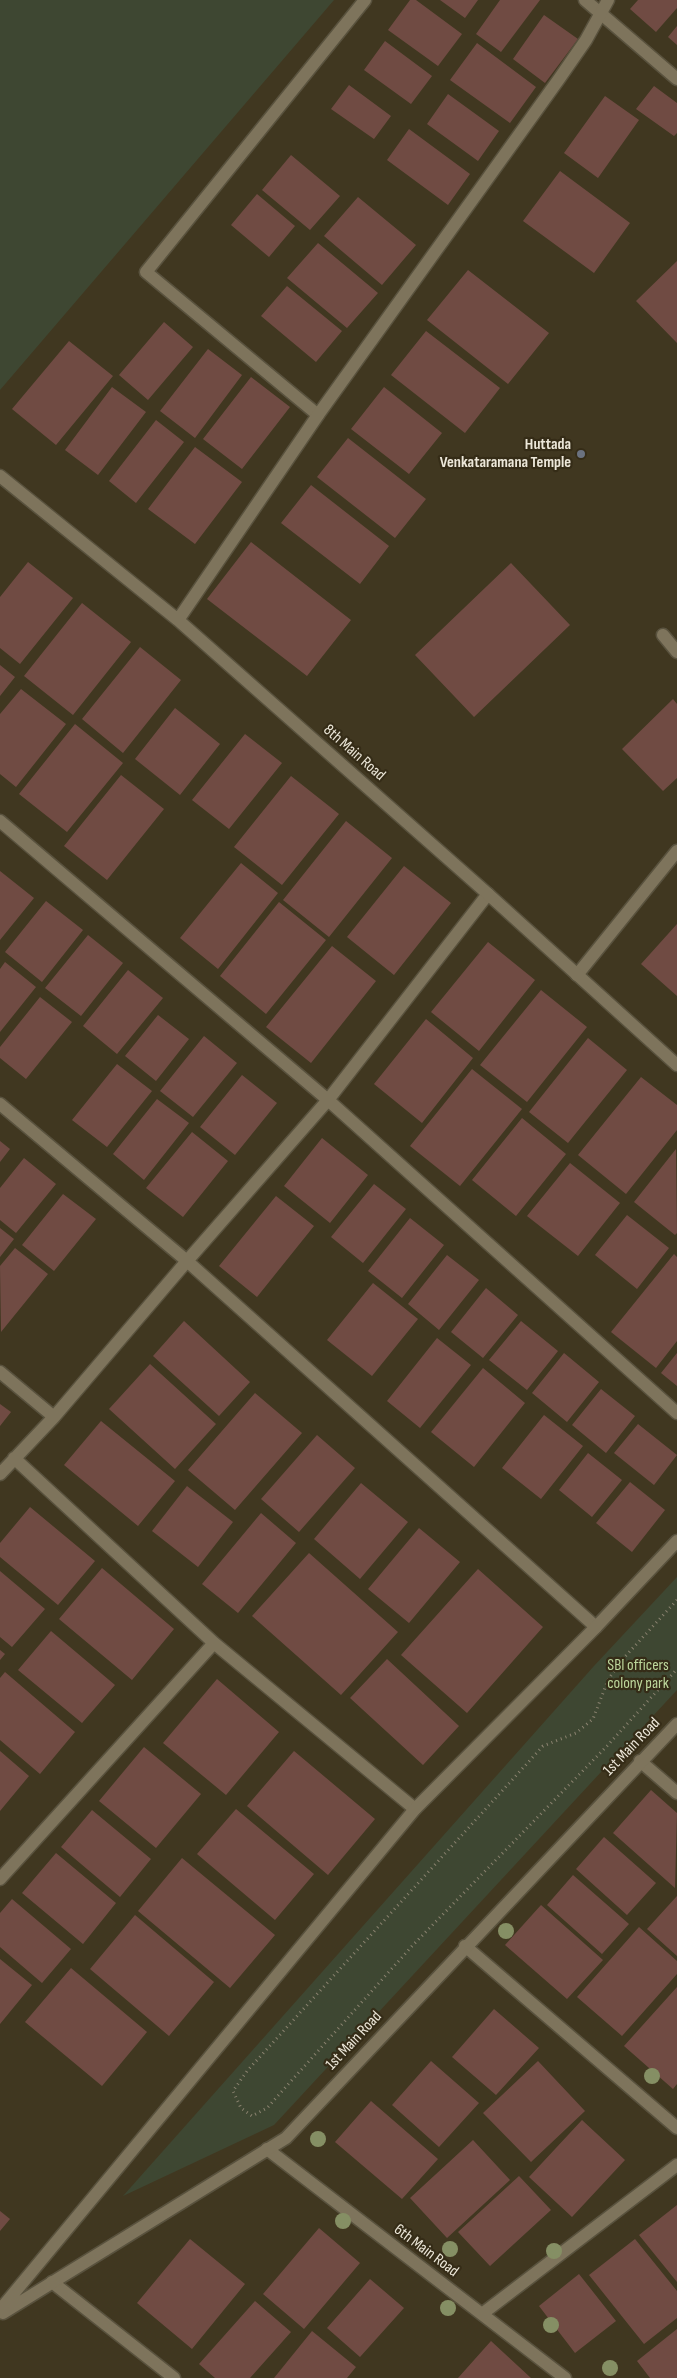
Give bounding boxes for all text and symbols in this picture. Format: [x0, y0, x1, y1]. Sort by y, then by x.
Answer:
place label: Huttada Venkataramana Temple [440, 435, 571, 473]
marker: Huttada Venkataramana Temple [575, 448, 587, 460]
street label: 8th Main Road [319, 721, 389, 785]
park label: SBI officers colony park [607, 1656, 669, 1694]
street label: 1st Main Road [600, 1714, 664, 1780]
street label: 1st Main Road [322, 2008, 386, 2074]
street label: 6th Main Road [390, 2220, 462, 2282]

